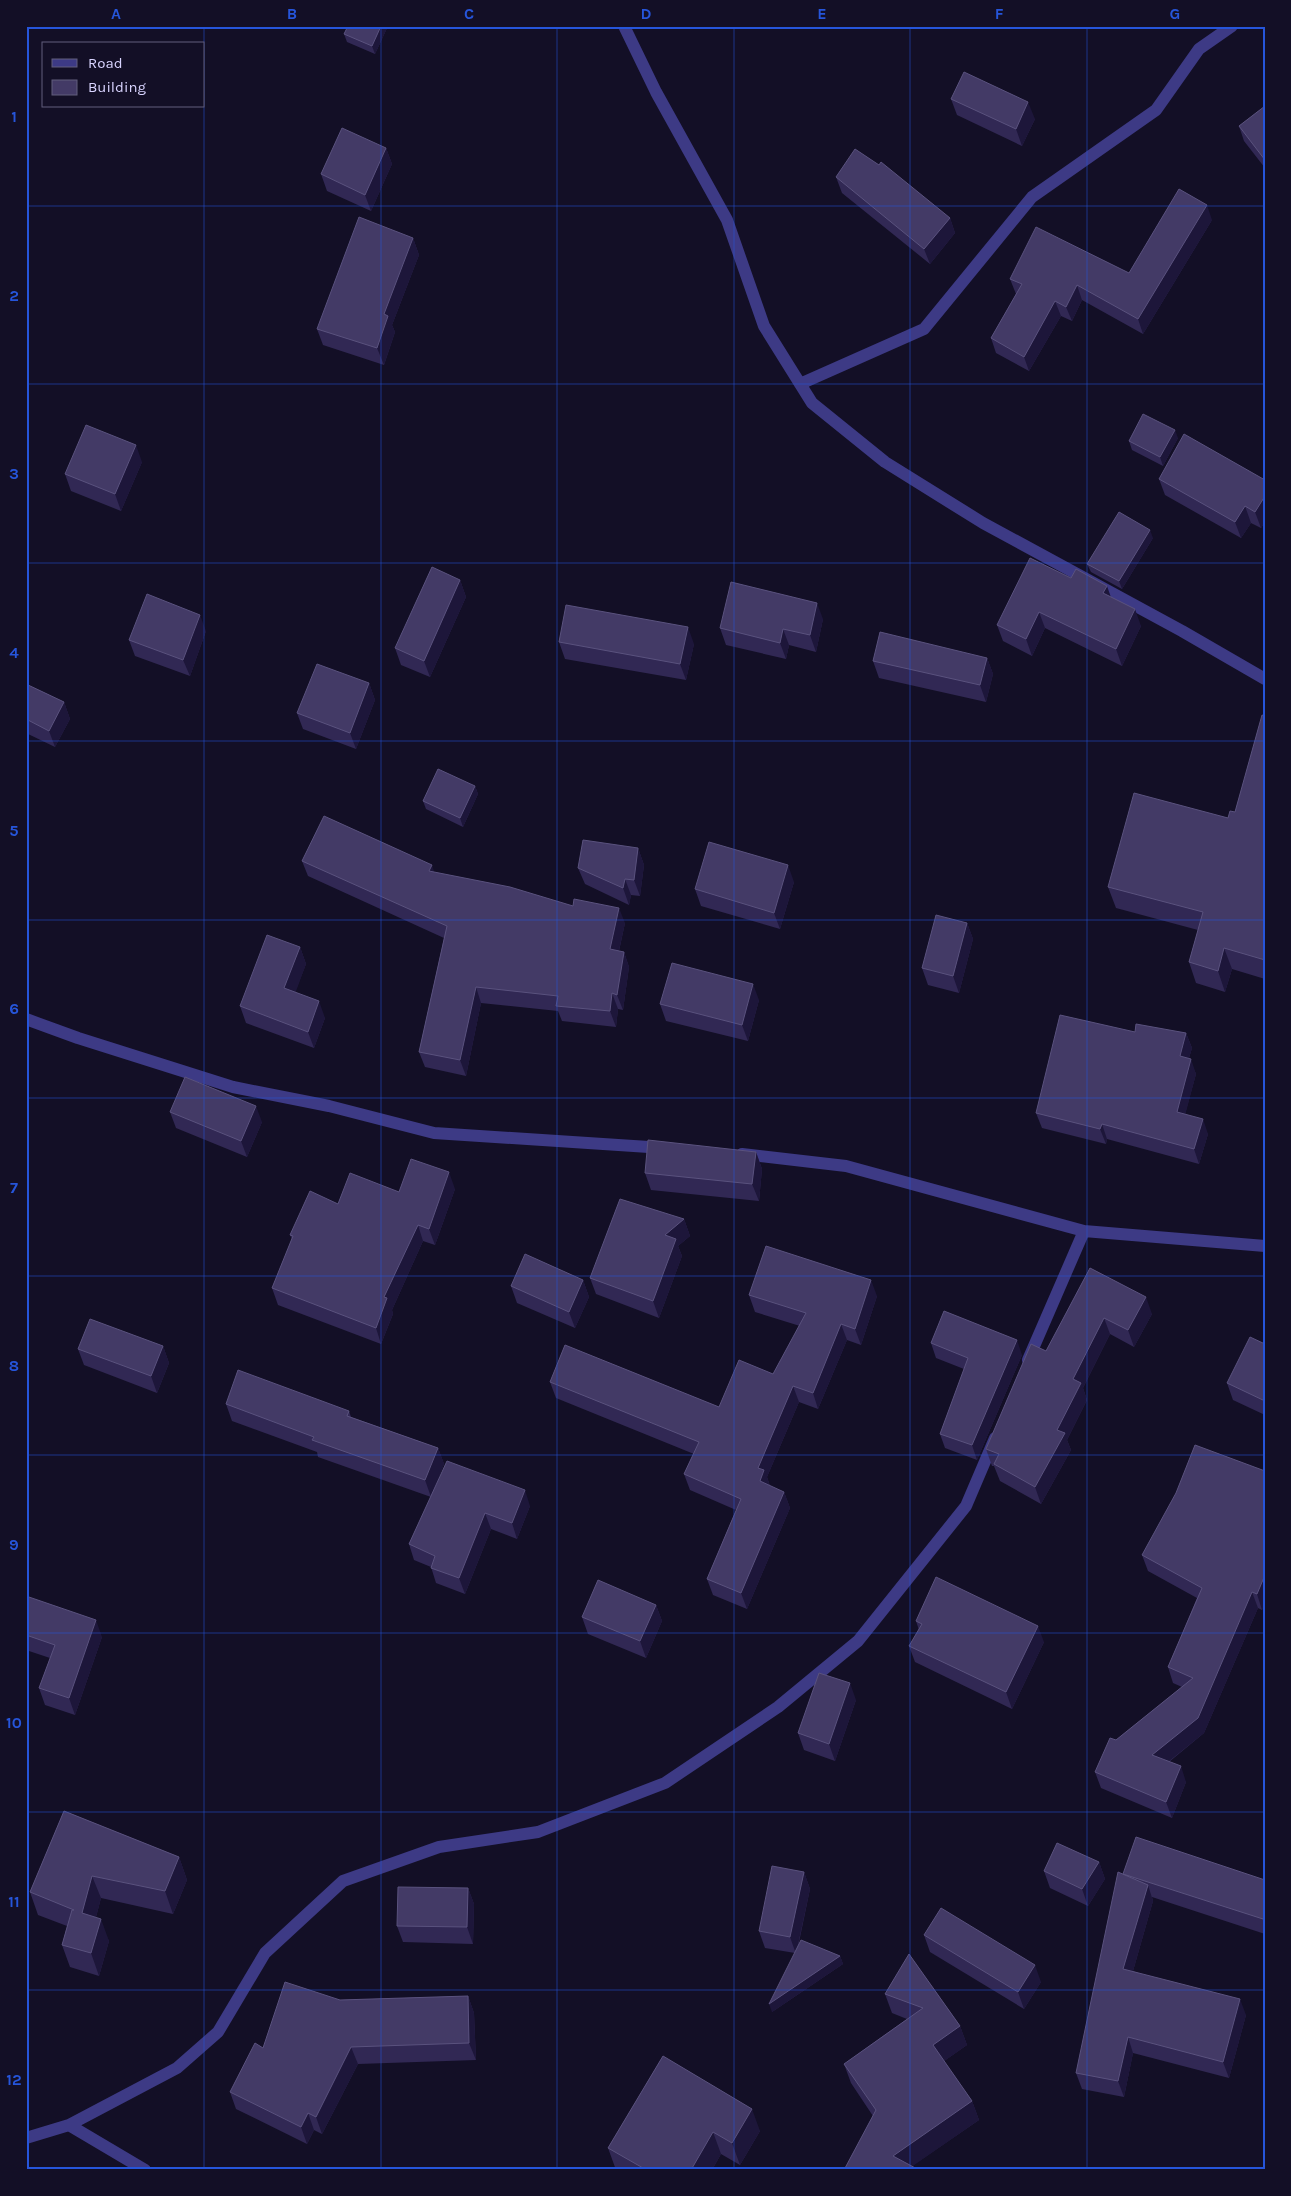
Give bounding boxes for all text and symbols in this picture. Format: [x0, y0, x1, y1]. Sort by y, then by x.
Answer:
text: A [111, 4, 121, 23]
text: B [287, 4, 297, 23]
text: C [464, 4, 474, 23]
text: D [641, 4, 652, 23]
text: E [817, 4, 827, 23]
text: F [995, 4, 1004, 23]
text: G [1170, 4, 1180, 23]
legend [42, 42, 205, 108]
text: Road [88, 54, 123, 72]
text: Building [88, 78, 146, 96]
text: 1 [11, 107, 17, 126]
text: 2 [9, 286, 19, 305]
text: 3 [9, 464, 19, 483]
text: 4 [9, 643, 19, 662]
text: 5 [9, 821, 19, 840]
text: 6 [9, 999, 19, 1018]
text: 7 [10, 1178, 18, 1197]
text: 8 [9, 1356, 19, 1375]
text: 9 [9, 1535, 19, 1554]
text: 10 [6, 1713, 22, 1732]
text: 11 [8, 1892, 20, 1911]
text: 12 [6, 2070, 22, 2089]

